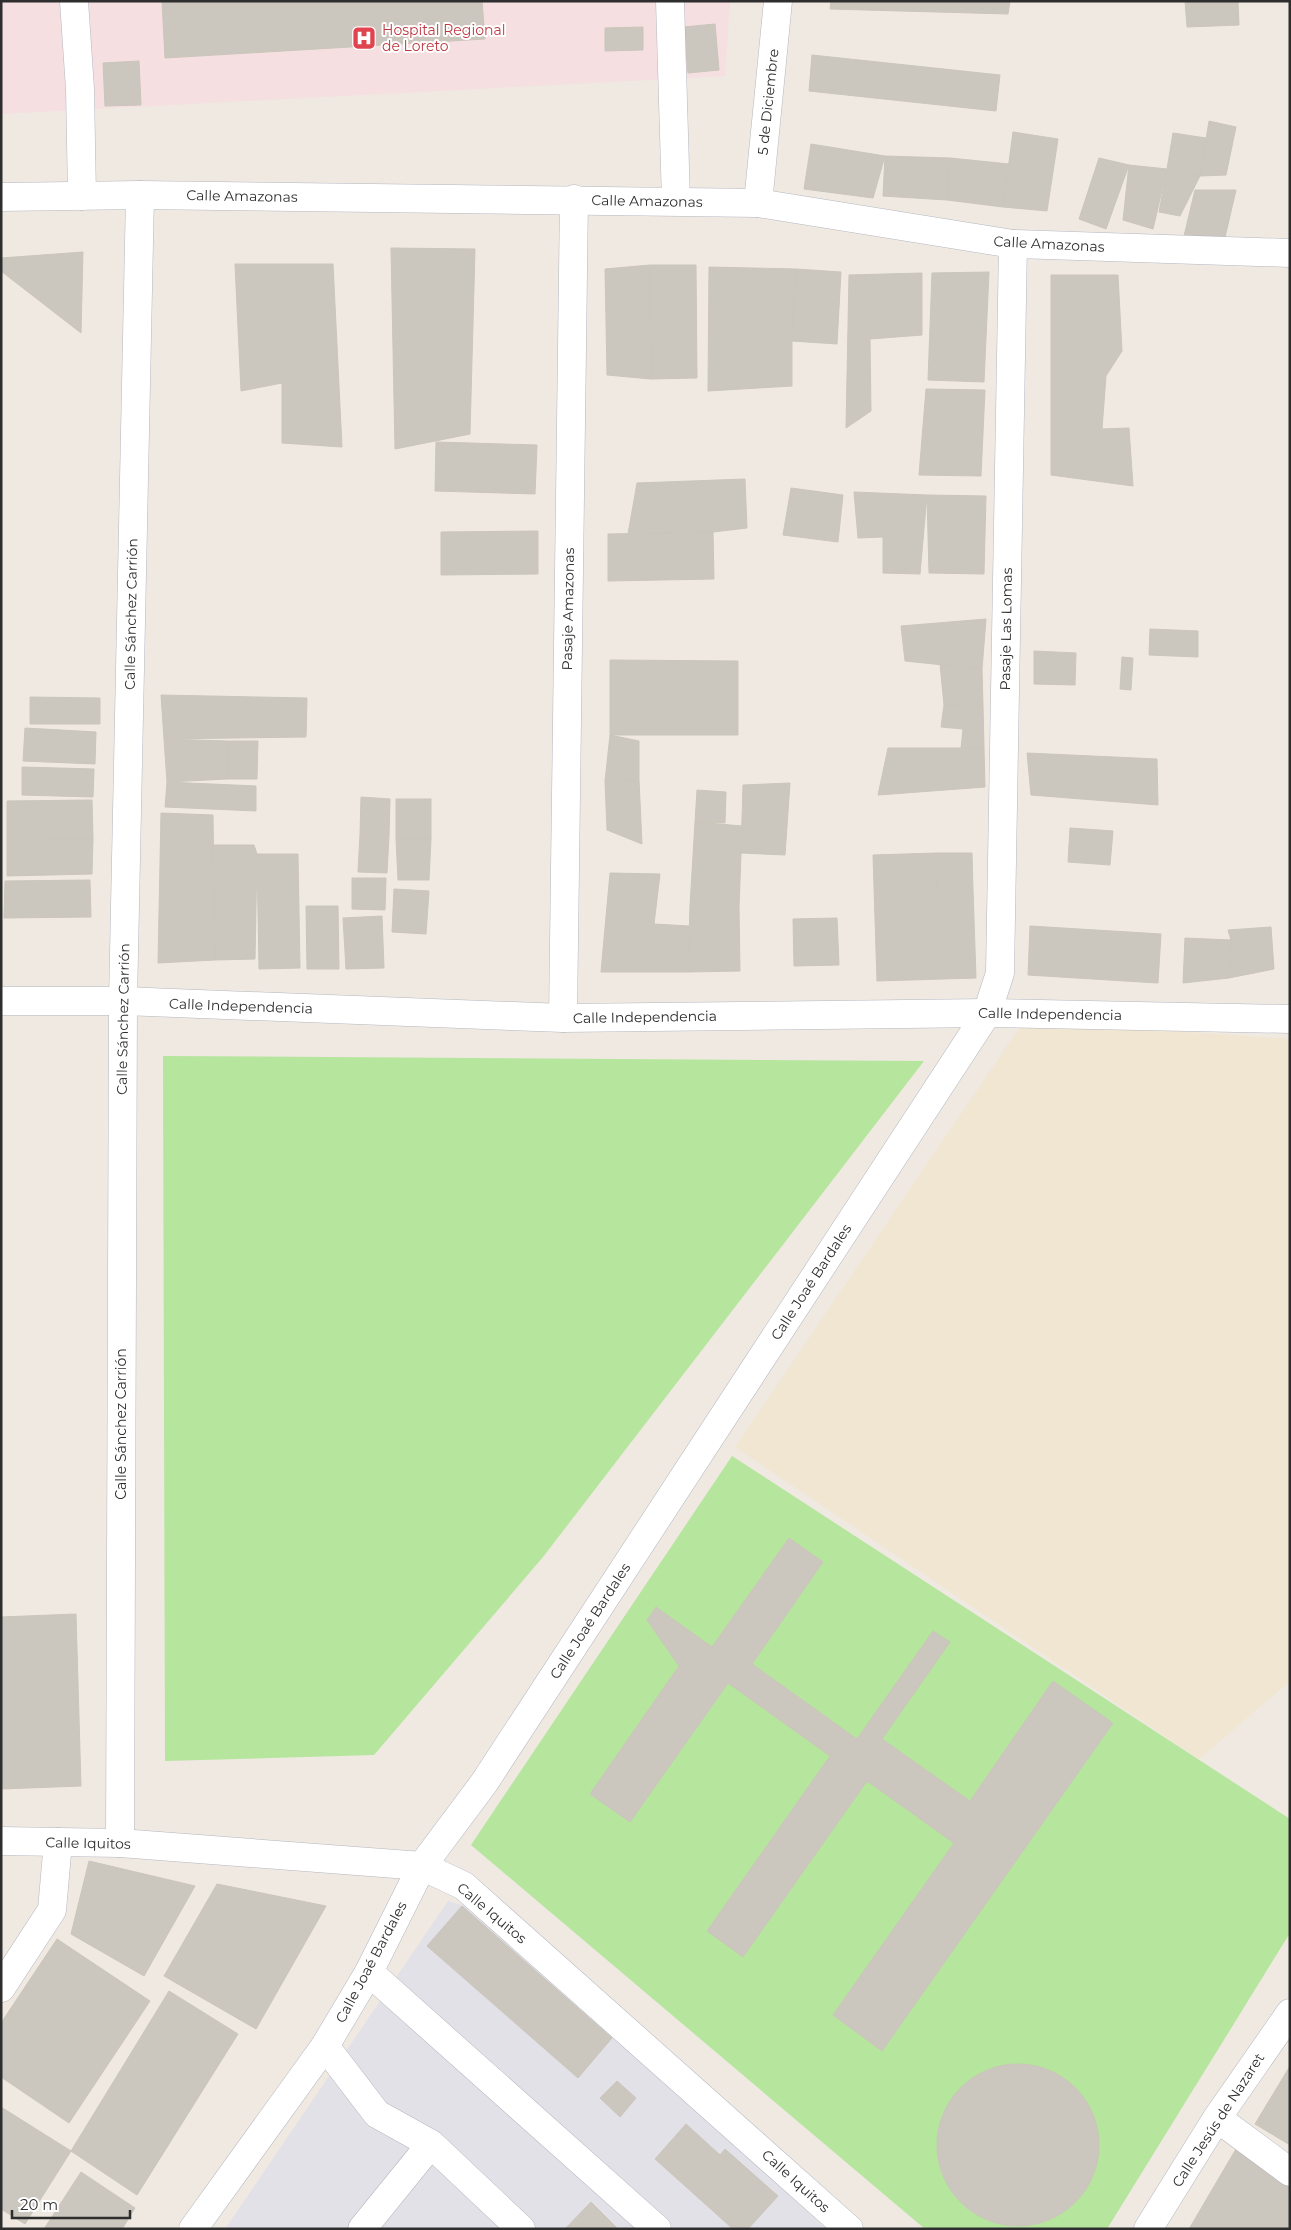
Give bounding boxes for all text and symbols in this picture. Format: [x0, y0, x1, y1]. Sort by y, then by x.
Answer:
place label: Hospital Regional de Loreto [382, 21, 505, 55]
hospital icon: Hospital Regional de Loreto [351, 25, 377, 51]
street label: 5 de Diciembre [753, 48, 783, 156]
street label: Calle Amazonas [186, 186, 298, 206]
street label: Calle Amazonas [591, 191, 703, 211]
street label: Calle Amazonas [993, 232, 1105, 256]
street label: Calle Sánchez Carrión [121, 538, 141, 690]
street label: Pasaje Amazonas [558, 547, 578, 670]
street label: Pasaje Las Lomas [996, 567, 1016, 691]
street label: Calle Sánchez Carrión [113, 943, 133, 1095]
street label: Calle Independencia [169, 994, 313, 1018]
street label: Calle Independencia [978, 1004, 1122, 1024]
street label: Calle Independencia [573, 1007, 717, 1027]
street label: Calle Joaé Bardales [767, 1220, 855, 1343]
street label: Calle Sánchez Carrión [112, 1348, 130, 1500]
street label: Calle Joaé Bardales [546, 1559, 634, 1682]
street label: Calle Iquitos [45, 1833, 131, 1853]
street label: Calle Iquitos [453, 1879, 531, 1947]
street label: Calle Joaé Bardales [331, 1898, 411, 2026]
street label: Calle Jesús de Nazaret [1168, 2049, 1268, 2190]
street label: Calle Iquitos [758, 2146, 834, 2216]
scale bar [12, 2188, 130, 2220]
text: 20 m [20, 2195, 58, 2214]

